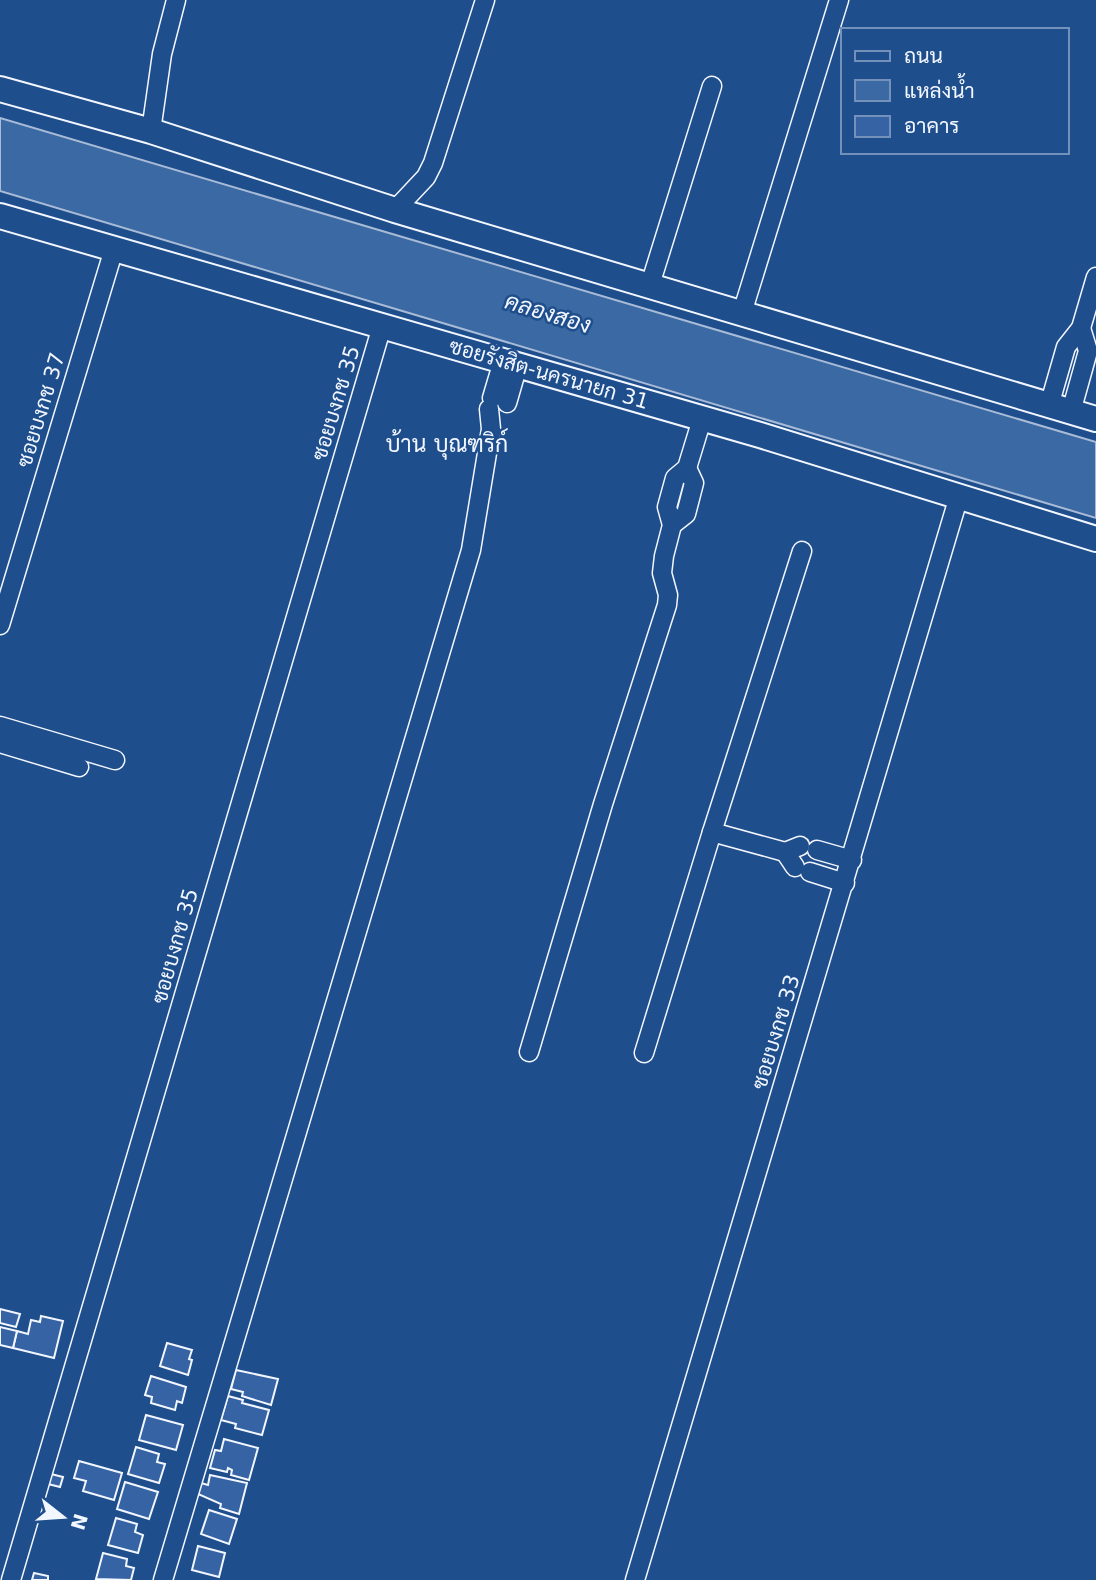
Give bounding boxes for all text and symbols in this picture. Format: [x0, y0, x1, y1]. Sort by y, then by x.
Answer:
legend [841, 28, 1068, 154]
text: ถนน [904, 44, 943, 68]
text: แหล่งน้ำ [904, 73, 975, 103]
text: อาคาร [904, 114, 960, 138]
water label: คลองสอง [502, 288, 594, 338]
street label: ซอยรังสิต-นครนายก 31 [446, 334, 652, 414]
street label: ซอยบงกช 35 [307, 343, 365, 463]
street label: ซอยบงกช 37 [12, 350, 70, 470]
district label: บ้าน บุณฑริก์ [386, 428, 508, 460]
street label: ซอยบงกช 35 [147, 886, 203, 1006]
street label: ซอยบงกช 33 [747, 972, 805, 1092]
north arrow [28, 1482, 98, 1552]
text: N [66, 1511, 92, 1533]

